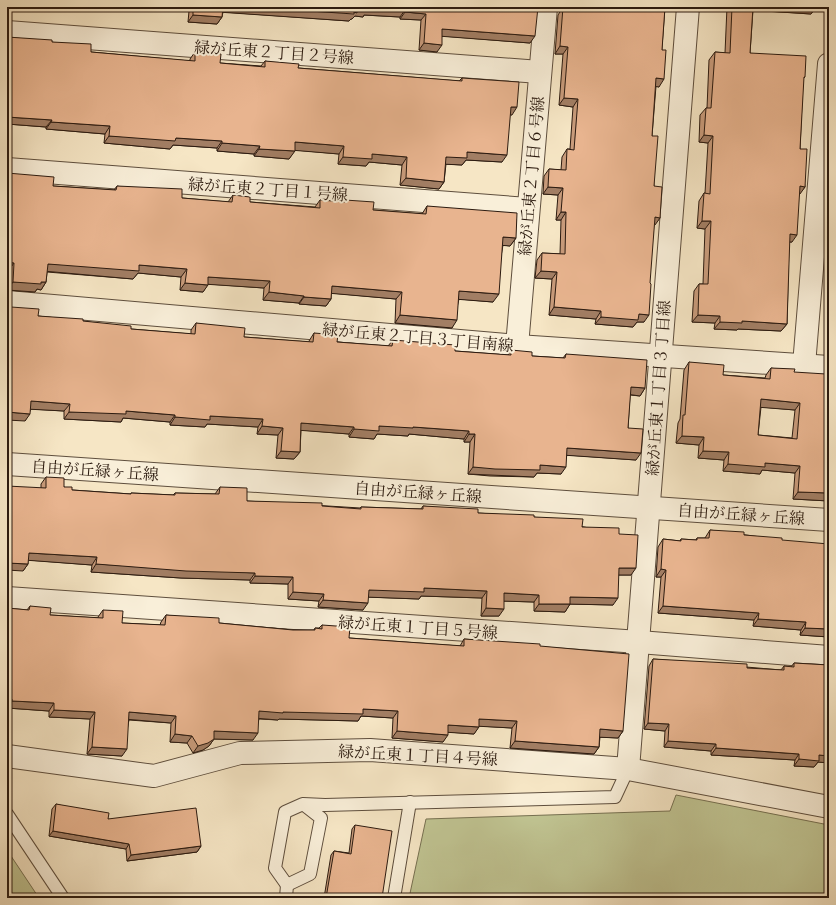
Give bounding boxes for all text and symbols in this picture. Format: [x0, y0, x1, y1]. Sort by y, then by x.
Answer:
street label: 緑が丘東２丁目２号線 [193, 38, 354, 70]
street label: 緑が丘東２丁目６号線 [516, 96, 550, 257]
street label: 緑が丘東２丁目１号線 [187, 175, 348, 207]
street label: 緑が丘東１丁目３丁目線 [644, 300, 676, 477]
street label: 緑が丘東２丁目３丁目南線 [321, 321, 514, 357]
street label: 自由が丘緑ヶ丘線 [30, 458, 159, 486]
street label: 自由が丘緑ヶ丘線 [353, 480, 482, 508]
street label: 自由が丘緑ヶ丘線 [676, 502, 805, 530]
street label: 緑が丘東１丁目５号線 [337, 613, 498, 645]
street label: 緑が丘東１丁目４号線 [337, 743, 498, 771]

